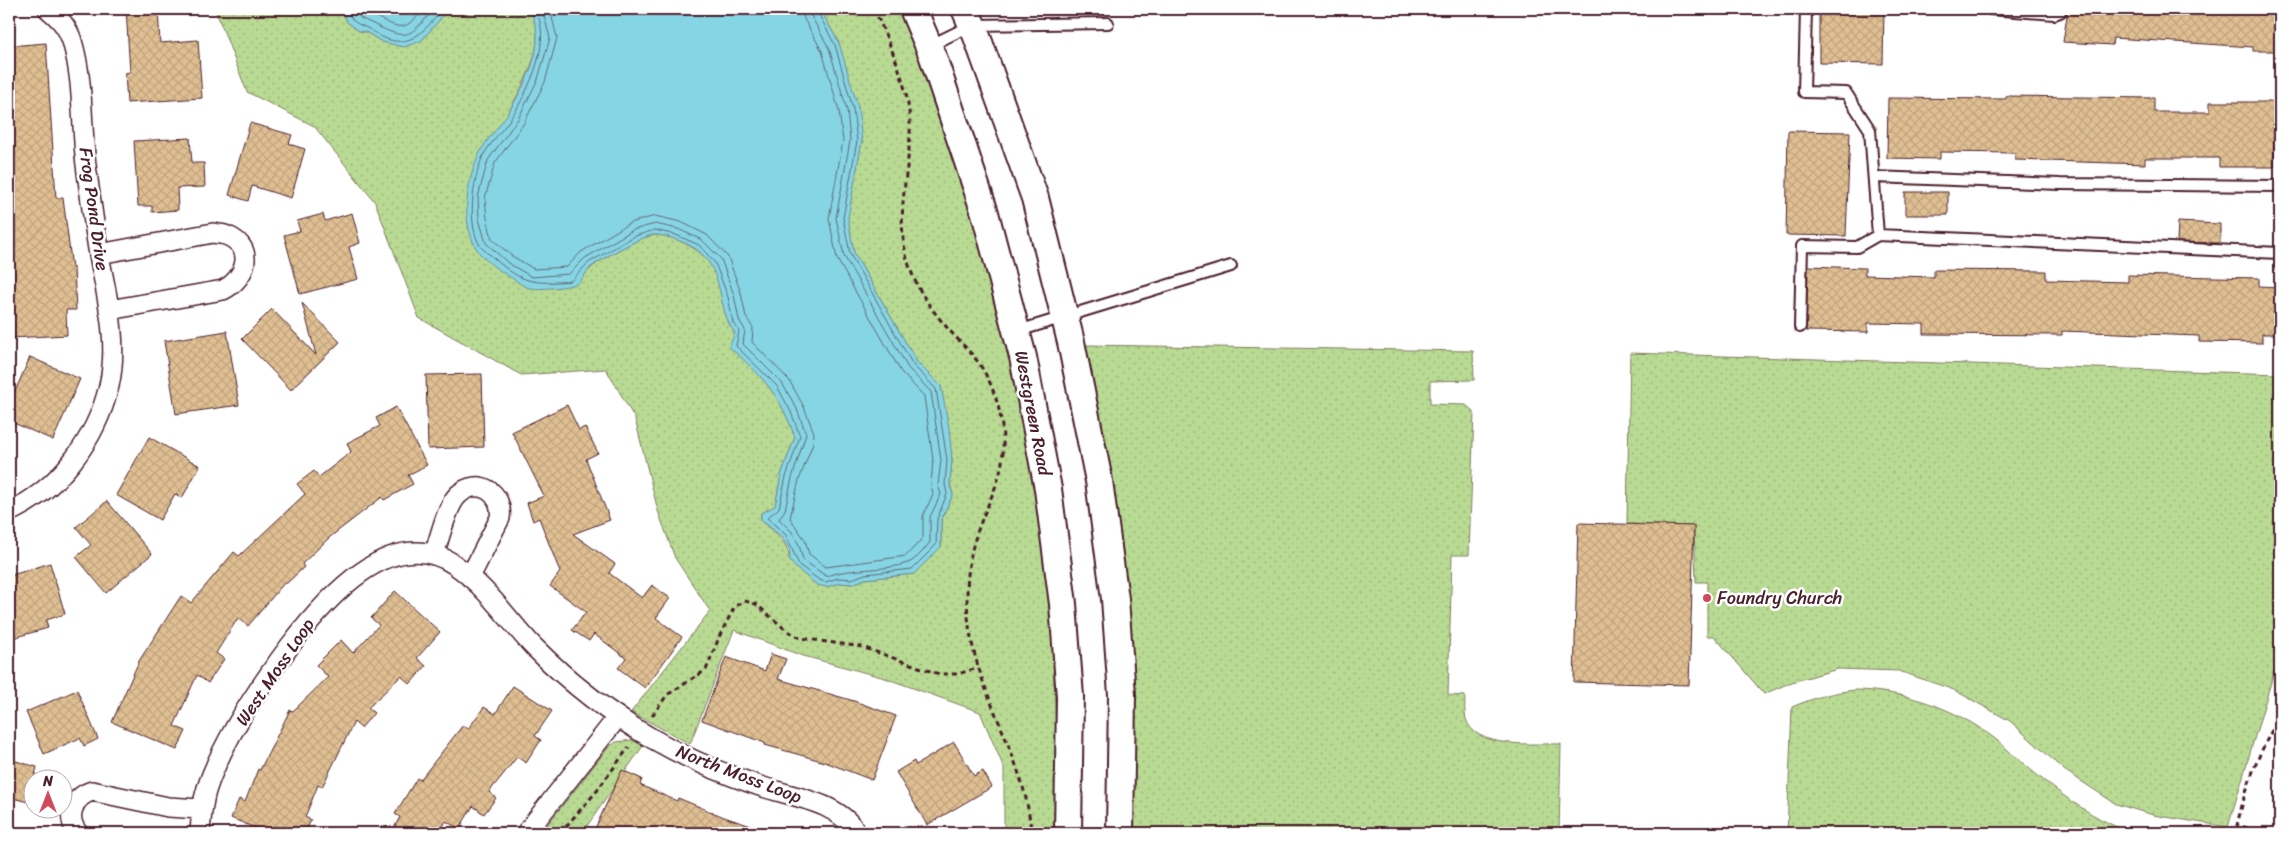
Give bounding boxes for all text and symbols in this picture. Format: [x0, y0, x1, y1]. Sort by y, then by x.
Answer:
street label: Frog Pond Drive [69, 145, 119, 273]
street label: Westgreen Road [1005, 348, 1061, 480]
place label: Foundry Church [1717, 582, 1842, 614]
marker: Foundry Church [1701, 592, 1713, 604]
street label: West Moss Loop [227, 611, 323, 733]
street label: North Moss Loop [671, 735, 807, 813]
text: N [42, 769, 53, 794]
north arrow [22, 770, 72, 820]

